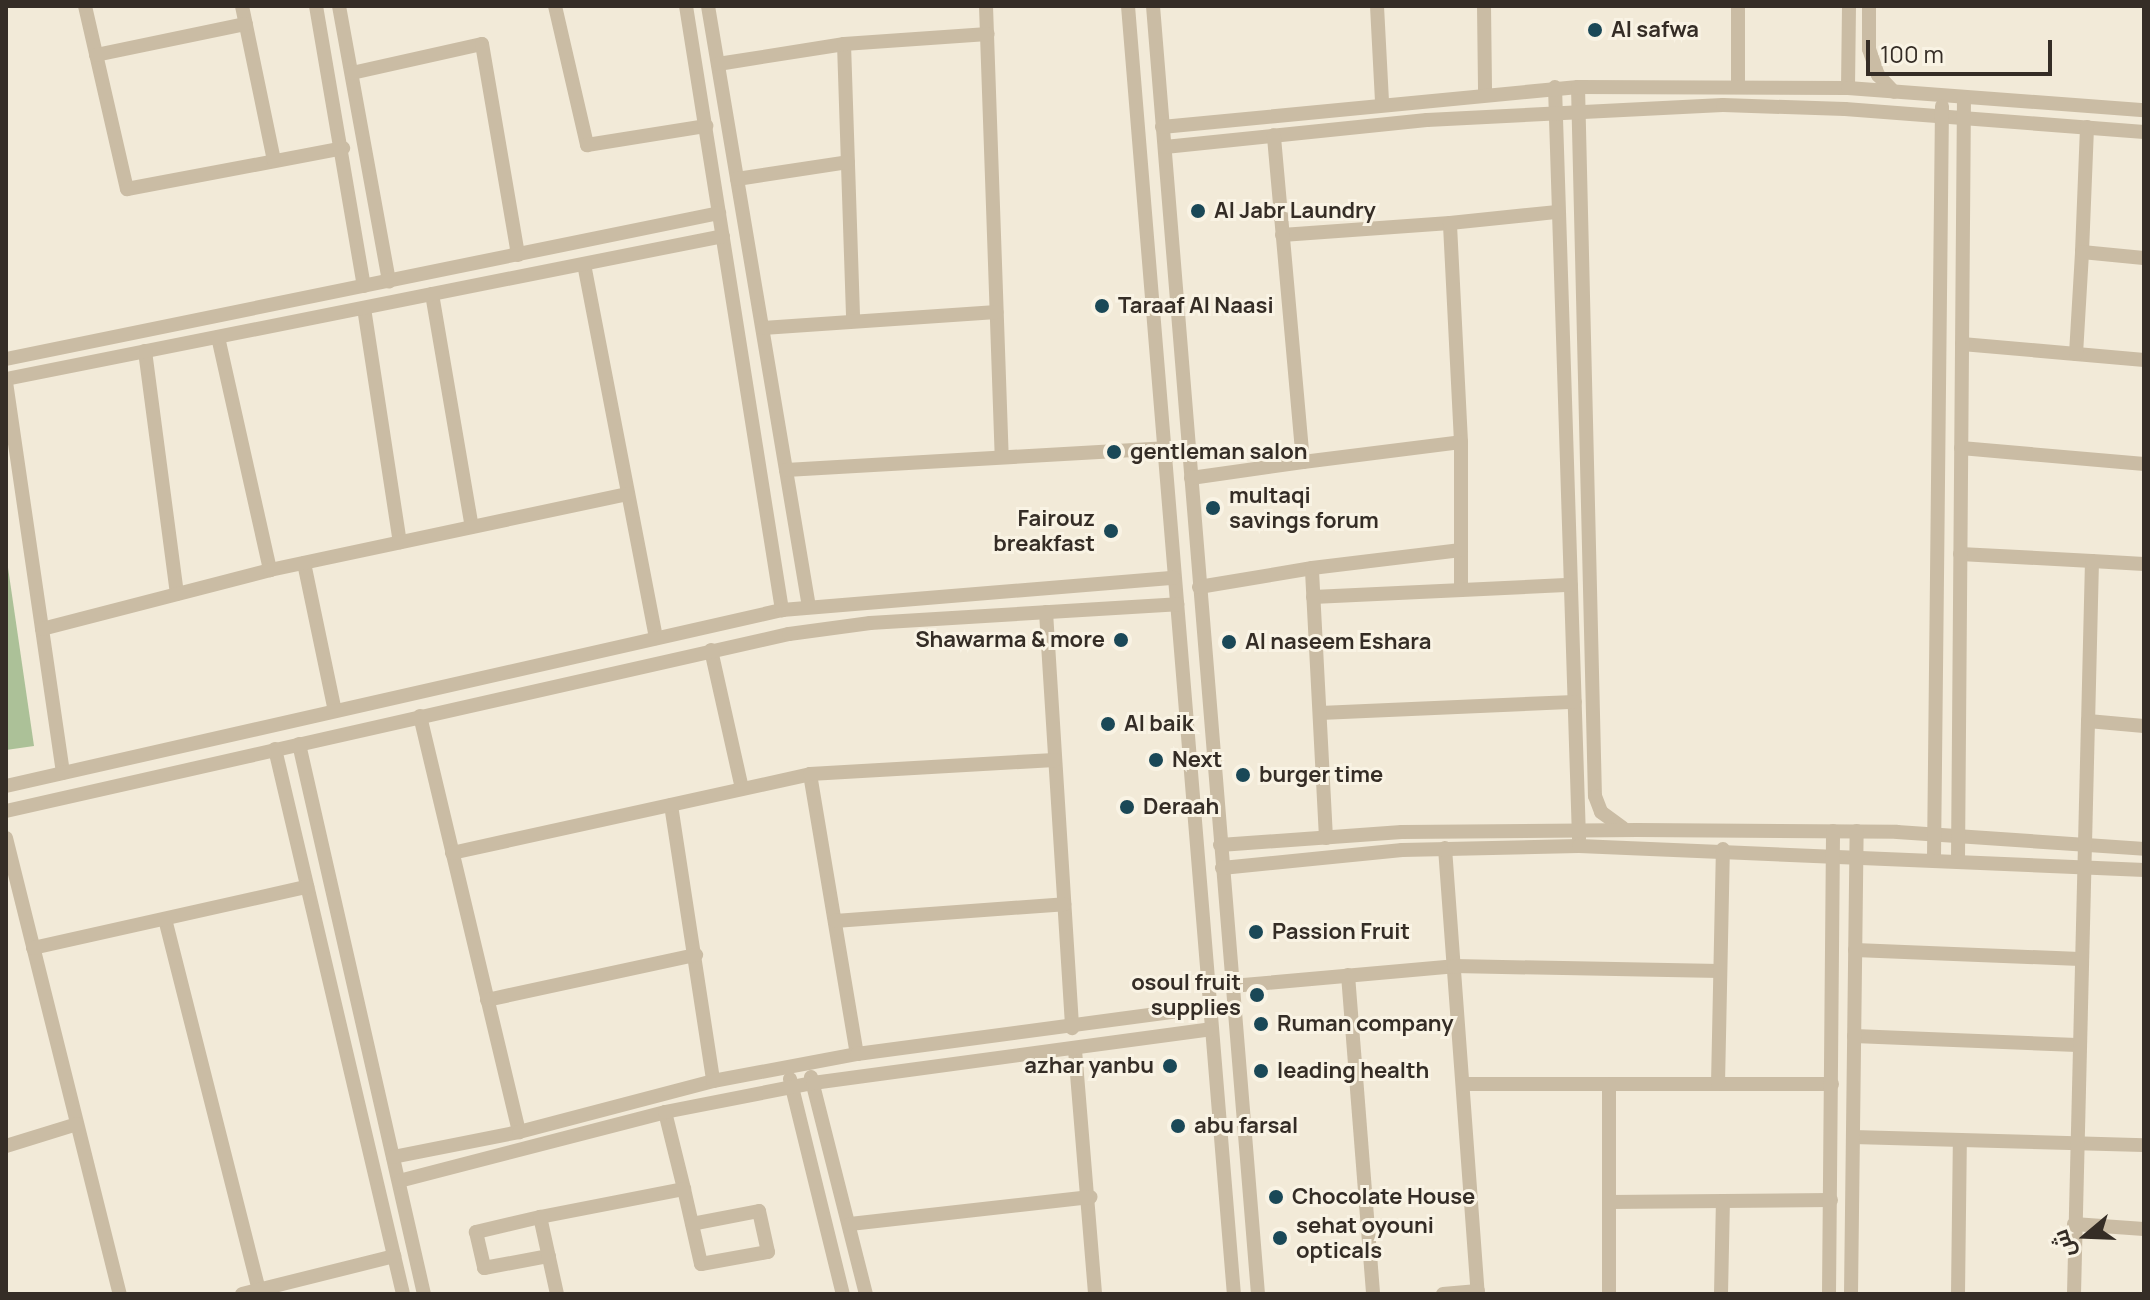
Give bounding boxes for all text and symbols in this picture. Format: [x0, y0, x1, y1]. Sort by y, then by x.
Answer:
place label: Al safwa [1611, 17, 1699, 43]
marker: Al safwa [1586, 21, 1604, 39]
scale bar [1870, 24, 2056, 74]
text: 100 m [1880, 37, 1944, 70]
place label: Al Jabr Laundry [1214, 198, 1376, 224]
marker: Al Jabr Laundry [1189, 202, 1207, 220]
place label: Taraaf Al Naasi [1118, 293, 1274, 319]
marker: Taraaf Al Naasi [1093, 297, 1111, 315]
place label: gentleman salon [1130, 439, 1308, 465]
marker: gentleman salon [1105, 443, 1123, 461]
place label: multaqi savings forum [1229, 482, 1379, 534]
marker: multaqi savings forum [1204, 499, 1222, 517]
place label: Fairouz breakfast [993, 505, 1095, 556]
marker: Fairouz breakfast [1102, 522, 1120, 540]
place label: Shawarma & more [915, 627, 1105, 653]
place label: Al naseem Eshara [1245, 629, 1431, 655]
marker: Shawarma & more [1112, 631, 1130, 649]
marker: Al naseem Eshara [1220, 633, 1238, 651]
place label: Al baik [1124, 711, 1194, 737]
marker: Al baik [1099, 715, 1117, 733]
place label: Next [1172, 747, 1222, 773]
marker: Next [1147, 751, 1165, 769]
place label: burger time [1259, 762, 1383, 788]
marker: burger time [1234, 766, 1252, 784]
place label: Deraah [1143, 794, 1219, 820]
marker: Deraah [1118, 798, 1136, 816]
place label: Passion Fruit [1272, 919, 1410, 945]
marker: Passion Fruit [1247, 923, 1265, 941]
place label: osoul fruit supplies [1131, 969, 1241, 1020]
marker: osoul fruit supplies [1248, 986, 1266, 1004]
place label: Ruman company [1277, 1011, 1453, 1037]
marker: Ruman company [1252, 1015, 1270, 1033]
place label: azhar yanbu [1024, 1053, 1154, 1079]
marker: azhar yanbu [1161, 1057, 1179, 1075]
place label: leading health [1277, 1058, 1429, 1084]
marker: leading health [1252, 1062, 1270, 1080]
place label: abu farsal [1194, 1113, 1298, 1139]
marker: abu farsal [1169, 1117, 1187, 1135]
place label: Chocolate House [1292, 1184, 1475, 1210]
marker: Chocolate House [1267, 1188, 1285, 1206]
north arrow [2046, 1196, 2126, 1276]
place label: sehat oyouni opticals [1296, 1212, 1434, 1264]
text: ش [2045, 1226, 2082, 1262]
marker: sehat oyouni opticals [1271, 1229, 1289, 1247]

